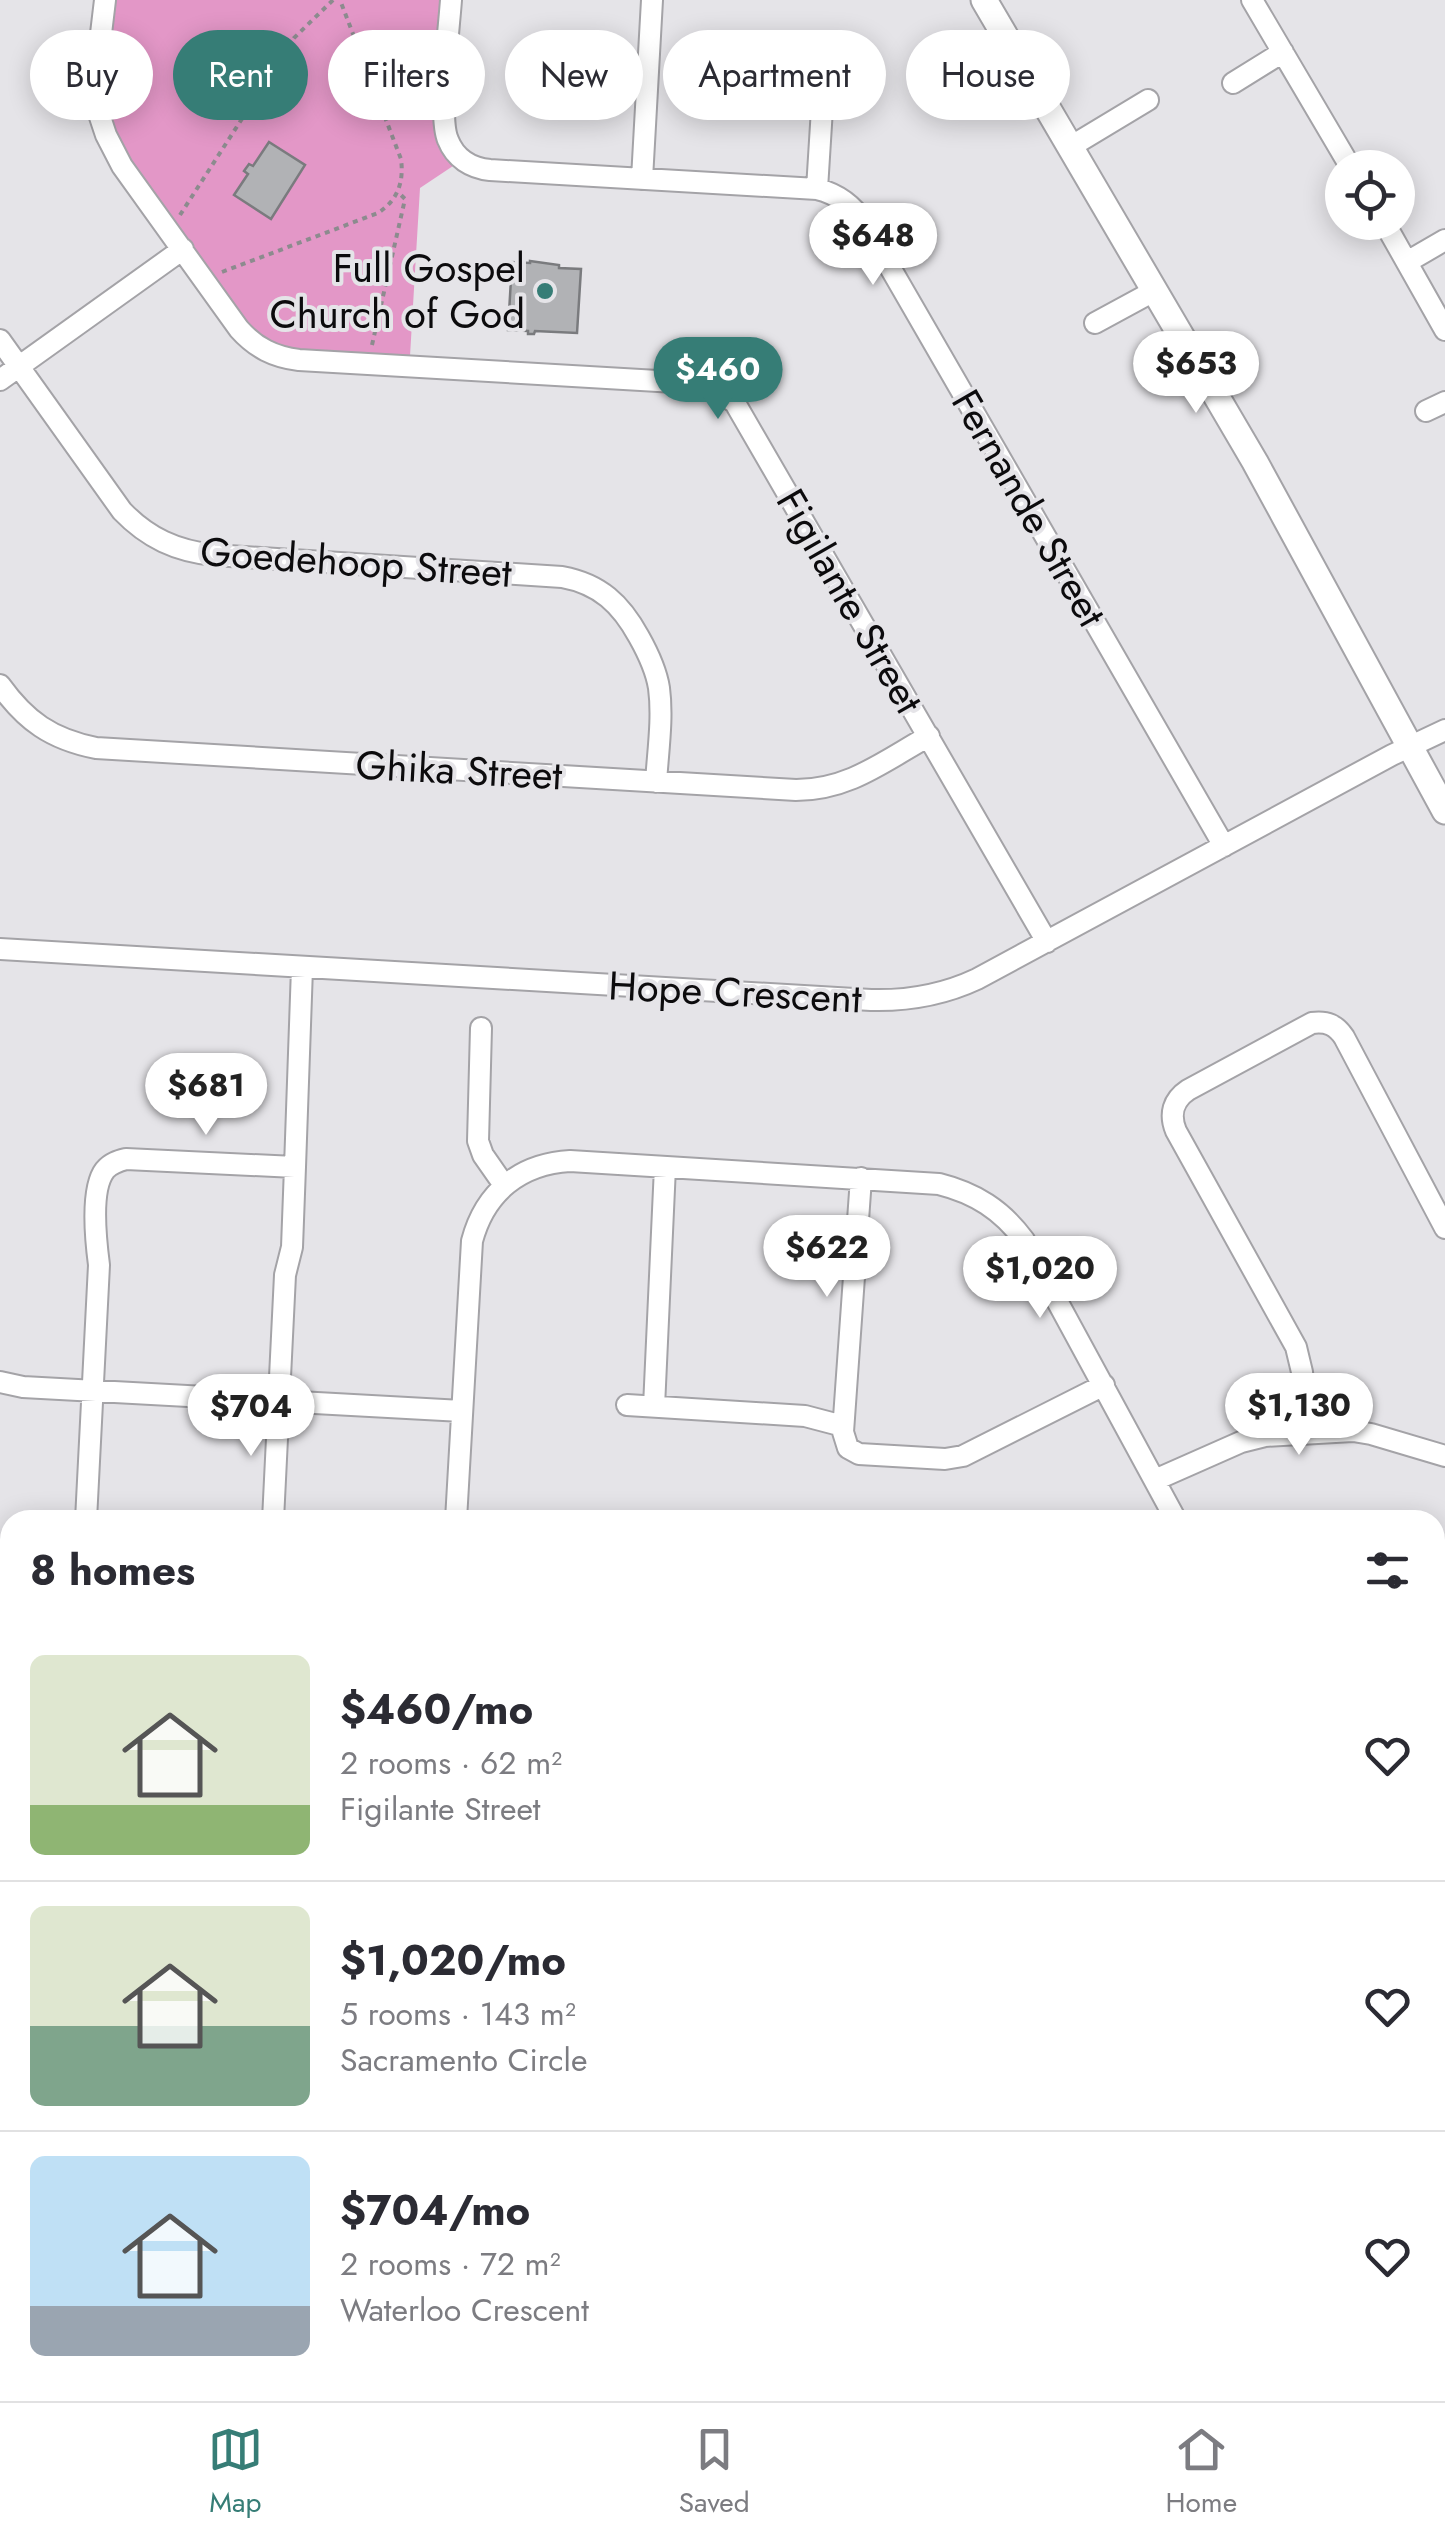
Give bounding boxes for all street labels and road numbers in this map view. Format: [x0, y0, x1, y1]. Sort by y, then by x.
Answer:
street label: Fernande Street [938, 379, 1121, 638]
street label: Figilante Street [762, 478, 938, 724]
street label: Goedehoop Street [198, 522, 514, 602]
street label: Ghika Street [354, 736, 564, 804]
street label: Hope Crescent [607, 956, 863, 1028]

